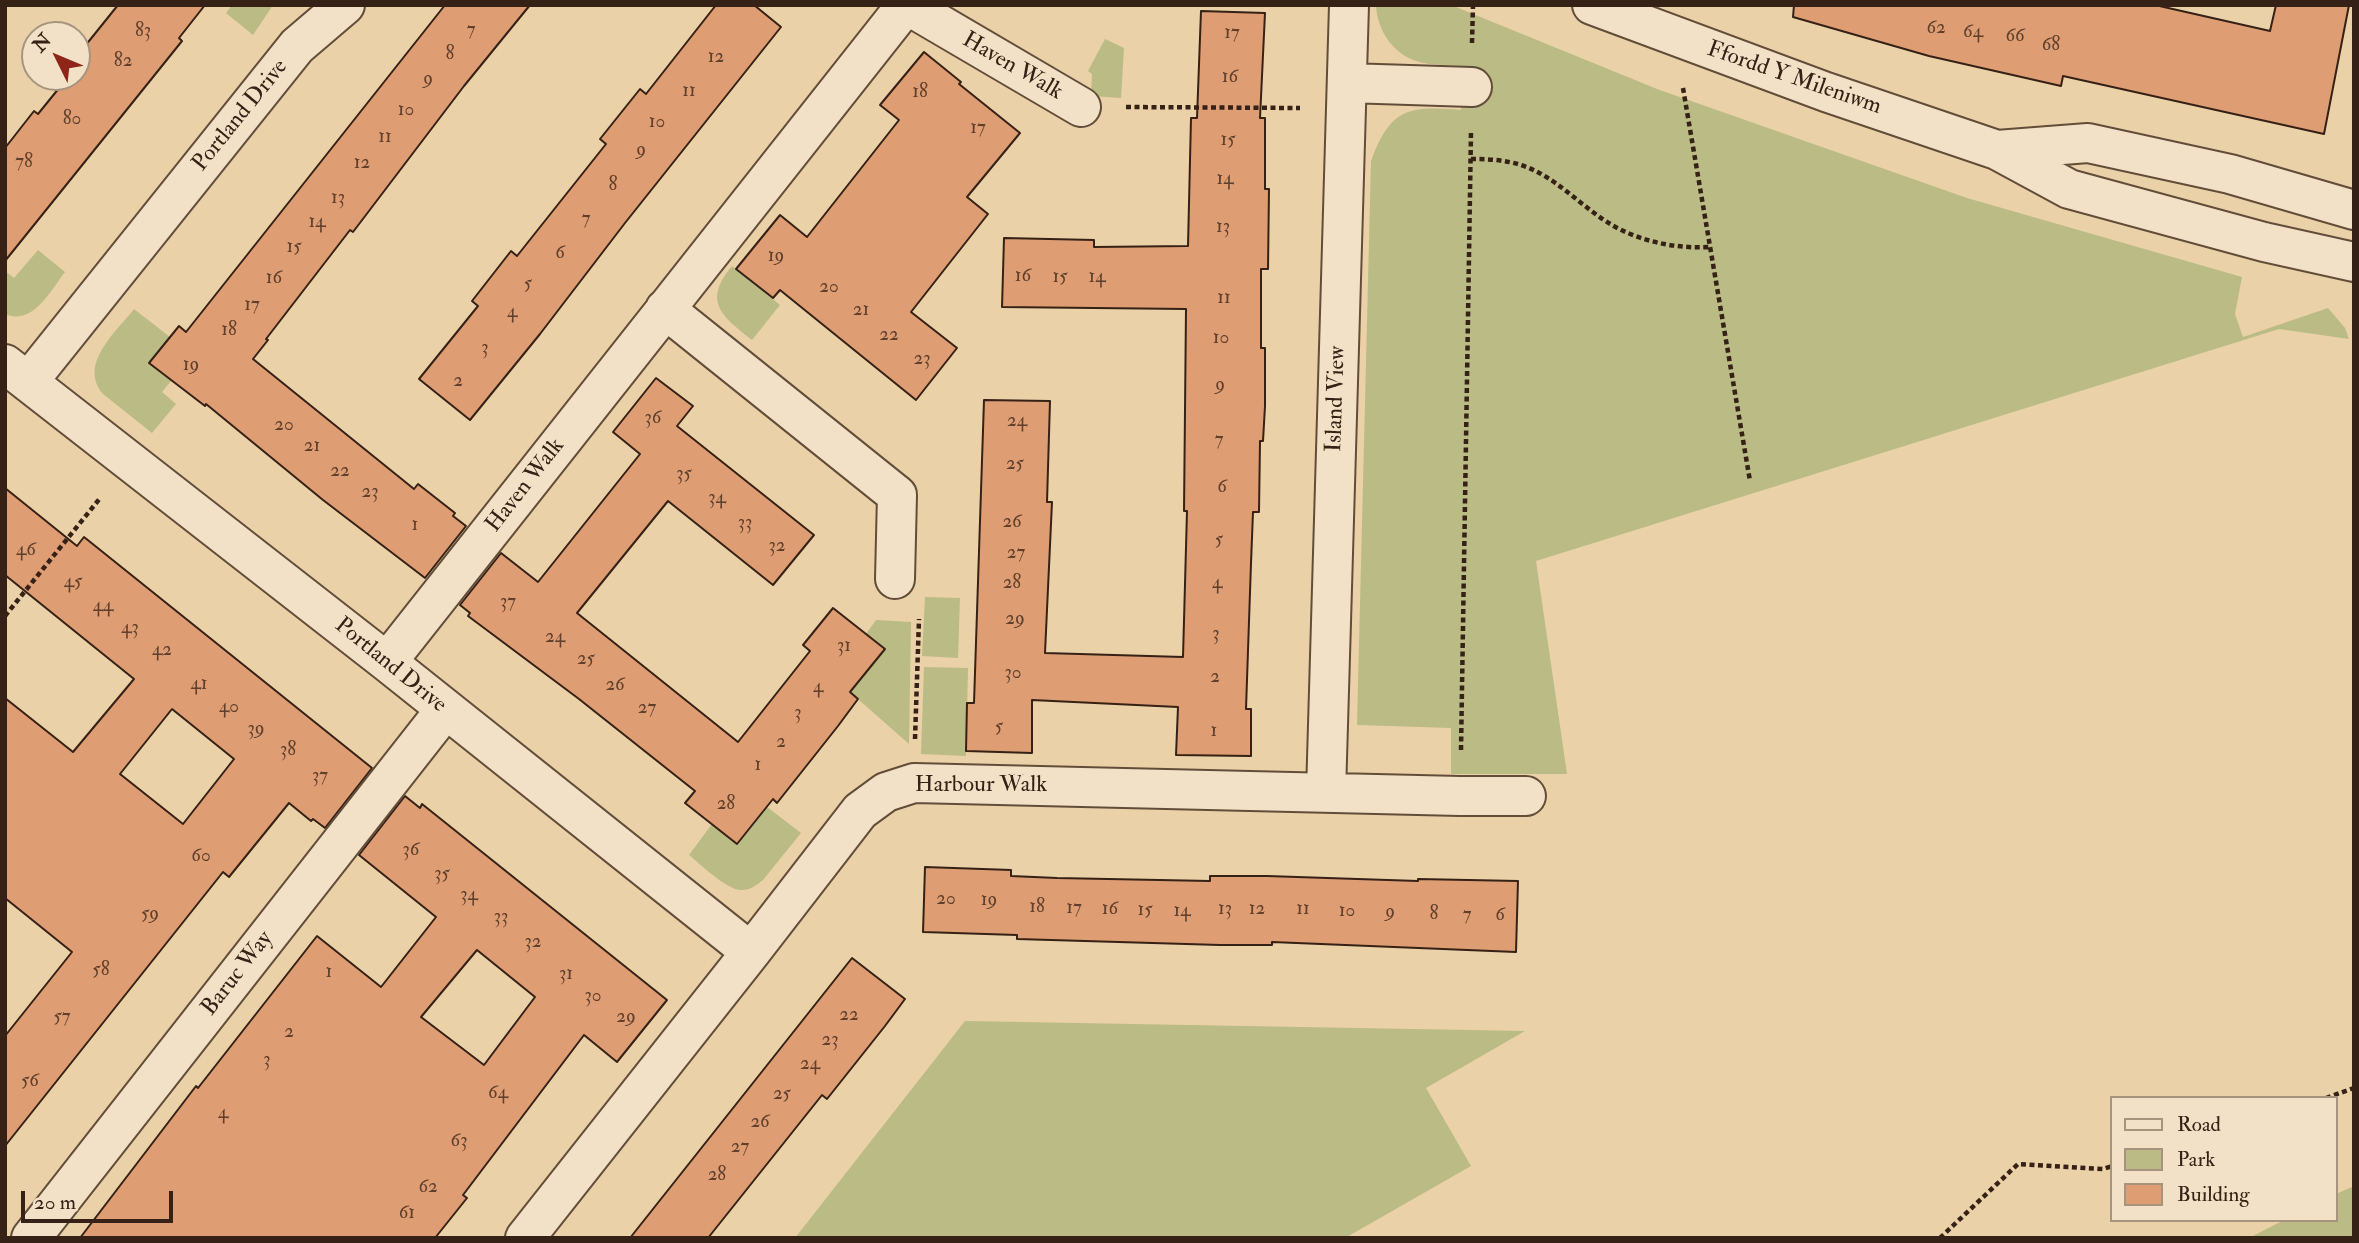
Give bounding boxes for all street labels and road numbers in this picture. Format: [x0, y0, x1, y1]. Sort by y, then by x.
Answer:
street label: Haven Walk [957, 27, 1067, 107]
street label: Ffordd Y Mileniwm [1703, 36, 1885, 122]
street label: Portland Drive [188, 55, 294, 177]
street label: Island View [1321, 345, 1353, 453]
street label: Haven Walk [481, 433, 571, 539]
street label: Portland Drive [329, 613, 451, 719]
street label: Harbour Walk [915, 772, 1047, 800]
street label: Baruc Way [196, 926, 280, 1022]

